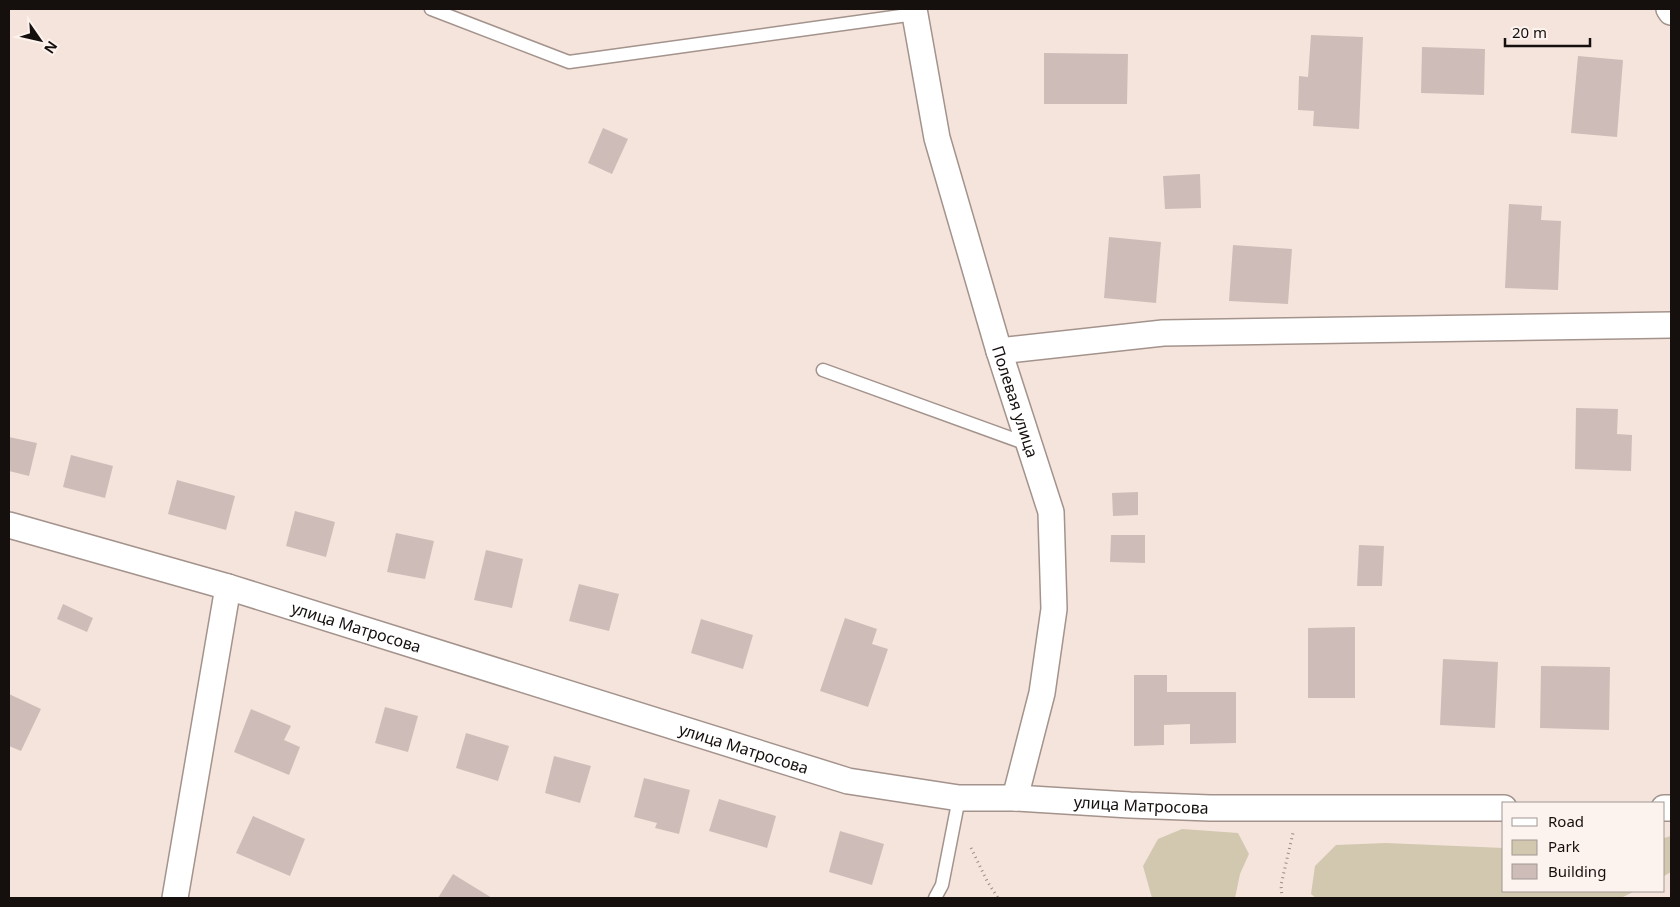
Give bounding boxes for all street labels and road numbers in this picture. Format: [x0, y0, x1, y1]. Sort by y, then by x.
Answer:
street label: Полевая улица [987, 343, 1044, 460]
street label: улица Матросова [289, 597, 424, 658]
street label: улица Матросова [676, 718, 811, 779]
street label: улица Матросова [1073, 791, 1209, 819]

